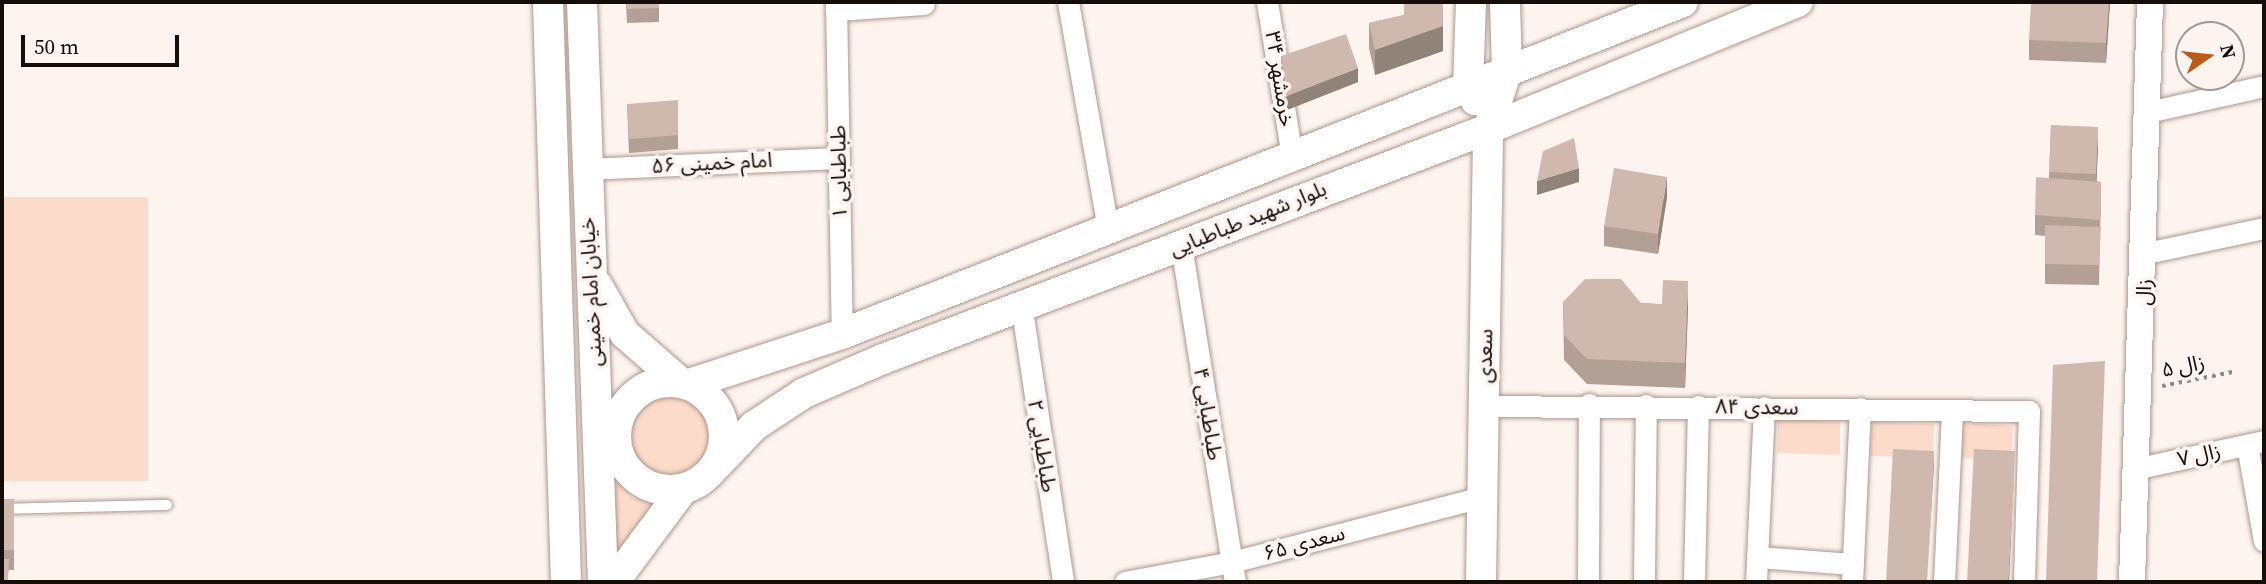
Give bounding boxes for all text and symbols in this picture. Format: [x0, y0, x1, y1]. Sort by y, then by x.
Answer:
scale bar [24, 21, 182, 65]
north arrow [2175, 21, 2245, 91]
street label: خرمشهر ۳۴ [1260, 29, 1300, 129]
text: 50 m [34, 32, 79, 61]
text: N [2214, 42, 2243, 61]
street label: طباطبایی ۱ [826, 125, 852, 219]
street label: امام خمینی ۵۶ [651, 147, 773, 179]
street label: بلوار شهید طباطبایی [1166, 176, 1330, 262]
street label: خیابان امام خمینی [575, 217, 607, 367]
street label: زال [2131, 278, 2157, 306]
street label: سعدی [1472, 329, 1498, 383]
street label: زال ۵ [2159, 349, 2207, 383]
street label: طباطبایی ۴ [1188, 366, 1228, 462]
street label: سعدی ۸۴ [1715, 394, 1799, 420]
street label: طباطبایی ۲ [1022, 398, 1062, 494]
street label: زال ۷ [2175, 438, 2223, 472]
street label: سعدی ۶۵ [1260, 520, 1348, 566]

